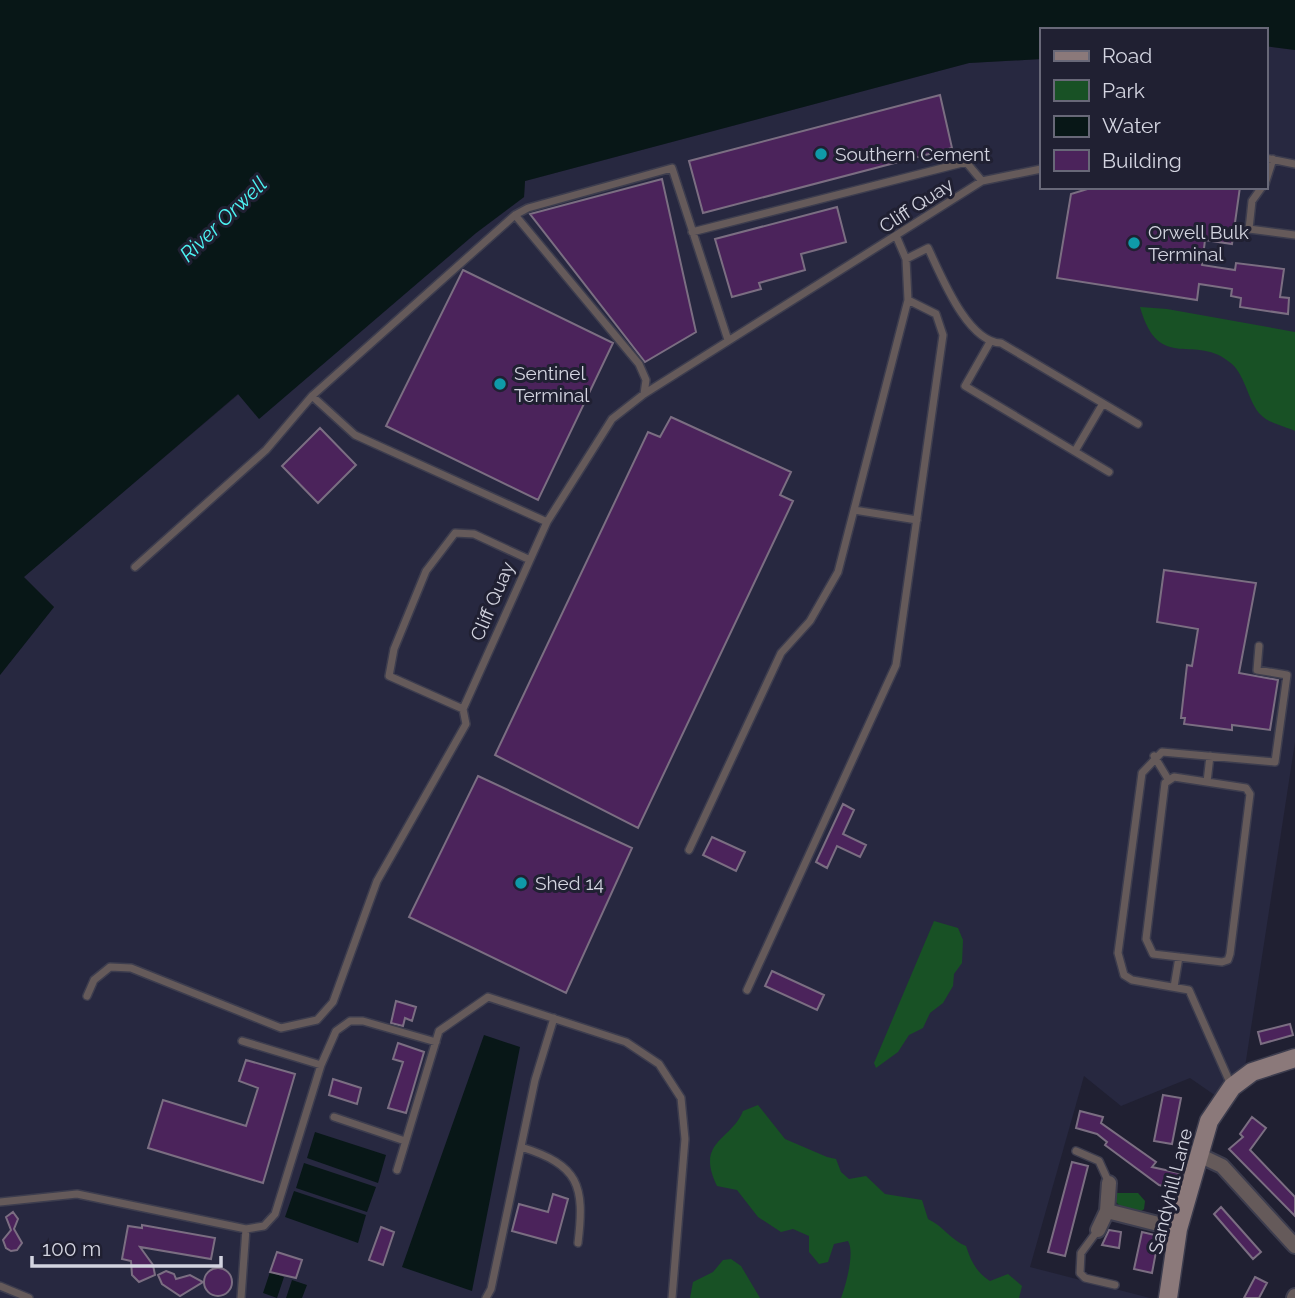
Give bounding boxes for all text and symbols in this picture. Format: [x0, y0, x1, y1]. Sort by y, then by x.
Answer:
legend [1040, 28, 1267, 189]
text: Road [1102, 43, 1152, 68]
text: Park [1102, 78, 1145, 103]
text: Water [1102, 113, 1161, 138]
place label: Southern Cement [835, 143, 991, 165]
marker: Southern Cement [813, 146, 829, 162]
text: Building [1102, 148, 1182, 173]
water label: River Orwell [174, 171, 272, 267]
street label: Cliff Quay [875, 173, 957, 237]
place label: Orwell Bulk Terminal [1148, 221, 1249, 265]
marker: Orwell Bulk Terminal [1126, 235, 1142, 251]
place label: Sentinel Terminal [514, 362, 590, 406]
marker: Sentinel Terminal [492, 376, 508, 392]
street label: Cliff Quay [466, 558, 518, 644]
place label: Shed 14 [535, 872, 604, 894]
marker: Shed 14 [513, 875, 529, 891]
street label: Sandyhill Lane [1144, 1126, 1196, 1256]
scale bar [32, 1224, 220, 1268]
text: 100 m [42, 1236, 101, 1261]

